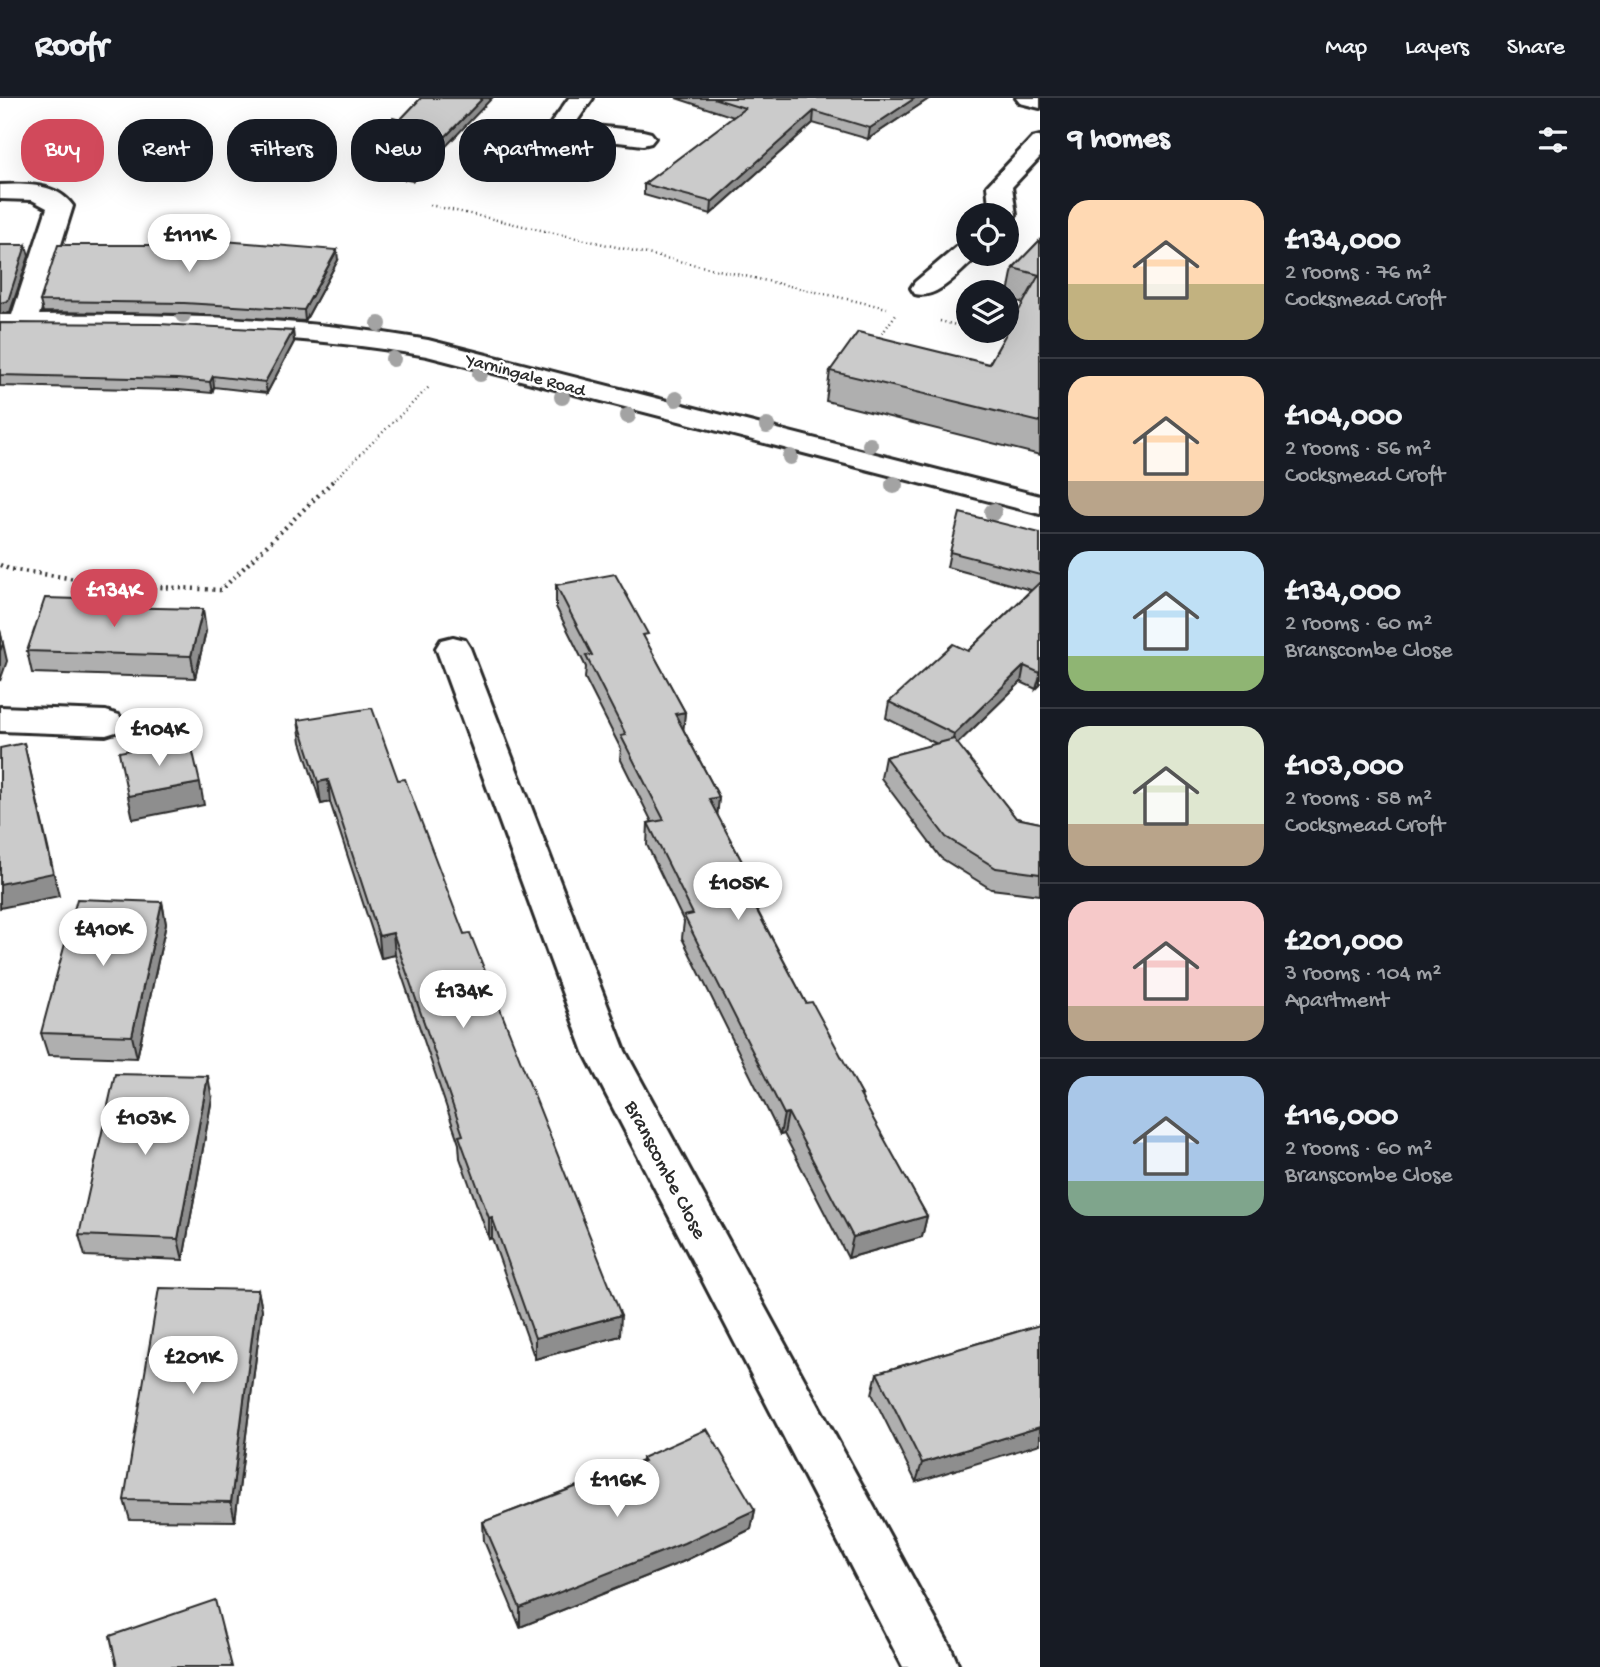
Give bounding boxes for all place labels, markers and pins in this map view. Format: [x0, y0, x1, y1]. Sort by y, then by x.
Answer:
pin: £111K [140, 214, 238, 274]
pin: £134K [65, 570, 163, 629]
pin: £104K [110, 708, 208, 768]
pin: £105K [689, 862, 787, 922]
pin: £410K [54, 908, 152, 968]
pin: £134K [414, 970, 512, 1030]
pin: £103K [96, 1098, 194, 1157]
pin: £201K [144, 1336, 242, 1396]
pin: £116K [568, 1460, 666, 1519]

